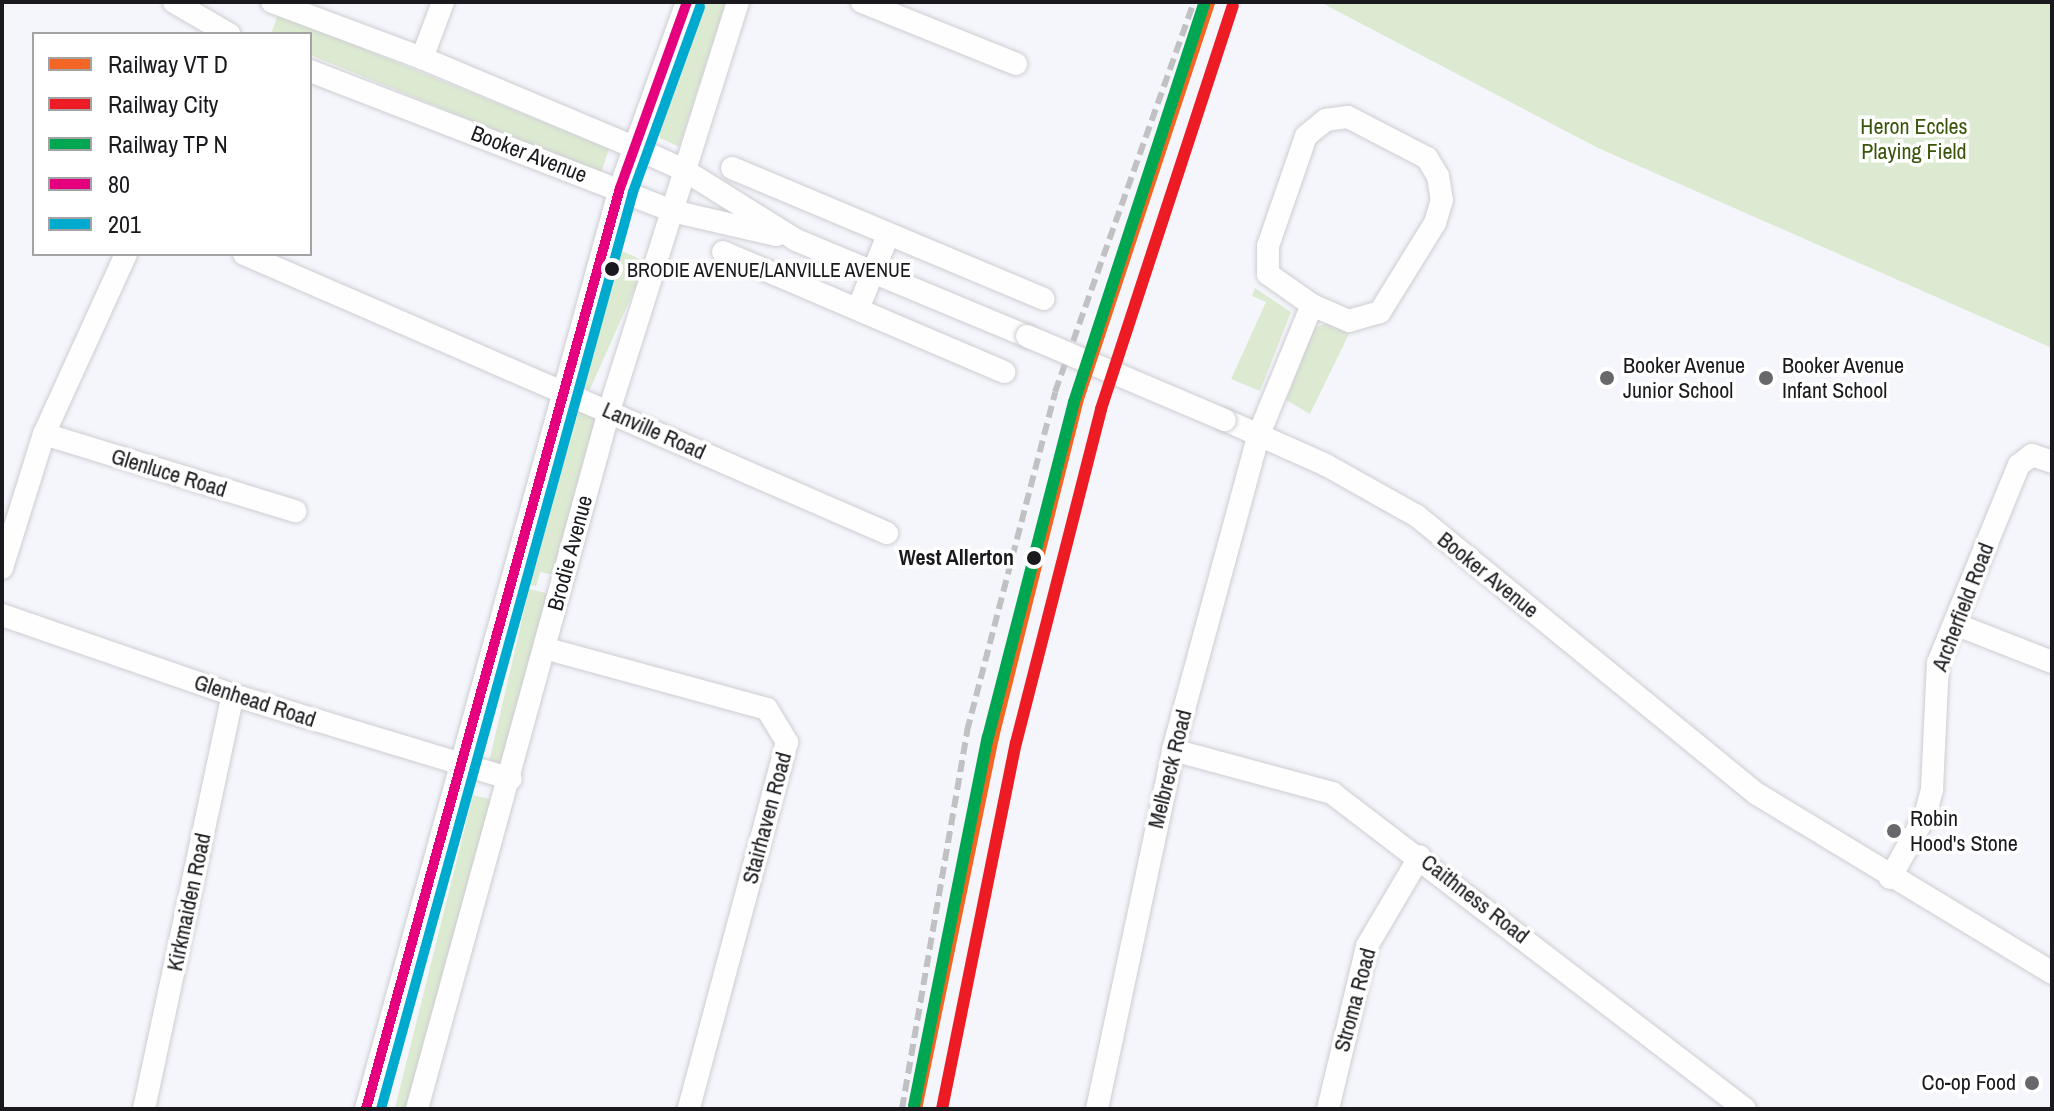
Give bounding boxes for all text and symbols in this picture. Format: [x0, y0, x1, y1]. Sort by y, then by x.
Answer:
legend [32, 32, 312, 256]
text: Railway VT D [108, 48, 228, 80]
text: Railway City [108, 88, 218, 120]
park label: Heron Eccles Playing Field [1860, 113, 1968, 164]
street label: Booker Avenue [467, 120, 591, 188]
text: Railway TP N [108, 128, 228, 160]
text: 80 [108, 168, 130, 200]
text: 201 [108, 208, 141, 240]
place label: BRODIE AVENUE/LANVILLE AVENUE [627, 257, 913, 281]
marker: BRODIE AVENUE/LANVILLE AVENUE [604, 261, 620, 277]
place label: Booker Avenue Junior School [1623, 352, 1746, 404]
place label: Booker Avenue Infant School [1782, 352, 1905, 404]
marker: Booker Avenue Junior School [1598, 369, 1616, 387]
marker: Booker Avenue Infant School [1757, 369, 1775, 387]
street label: Lanville Road [598, 397, 710, 465]
street label: Glenluce Road [108, 443, 230, 503]
street label: Brodie Avenue [542, 492, 598, 614]
street label: Booker Avenue [1432, 526, 1544, 624]
street label: Archerfield Road [1926, 539, 2000, 675]
place label: West Allerton [898, 545, 1014, 571]
marker: West Allerton [1021, 545, 1047, 571]
street label: Glenhead Road [191, 669, 319, 733]
street label: Melbreck Road [1143, 707, 1197, 831]
street label: Stairhaven Road [737, 749, 797, 887]
place label: Robin Hood's Stone [1910, 805, 2018, 856]
marker: Robin Hood's Stone [1885, 822, 1903, 840]
street label: Kirkmaiden Road [161, 831, 217, 973]
street label: Caithness Road [1416, 849, 1534, 949]
street label: Stroma Road [1328, 945, 1382, 1055]
place label: Co-op Food [1922, 1070, 2016, 1096]
marker: Co-op Food [2023, 1074, 2041, 1092]

